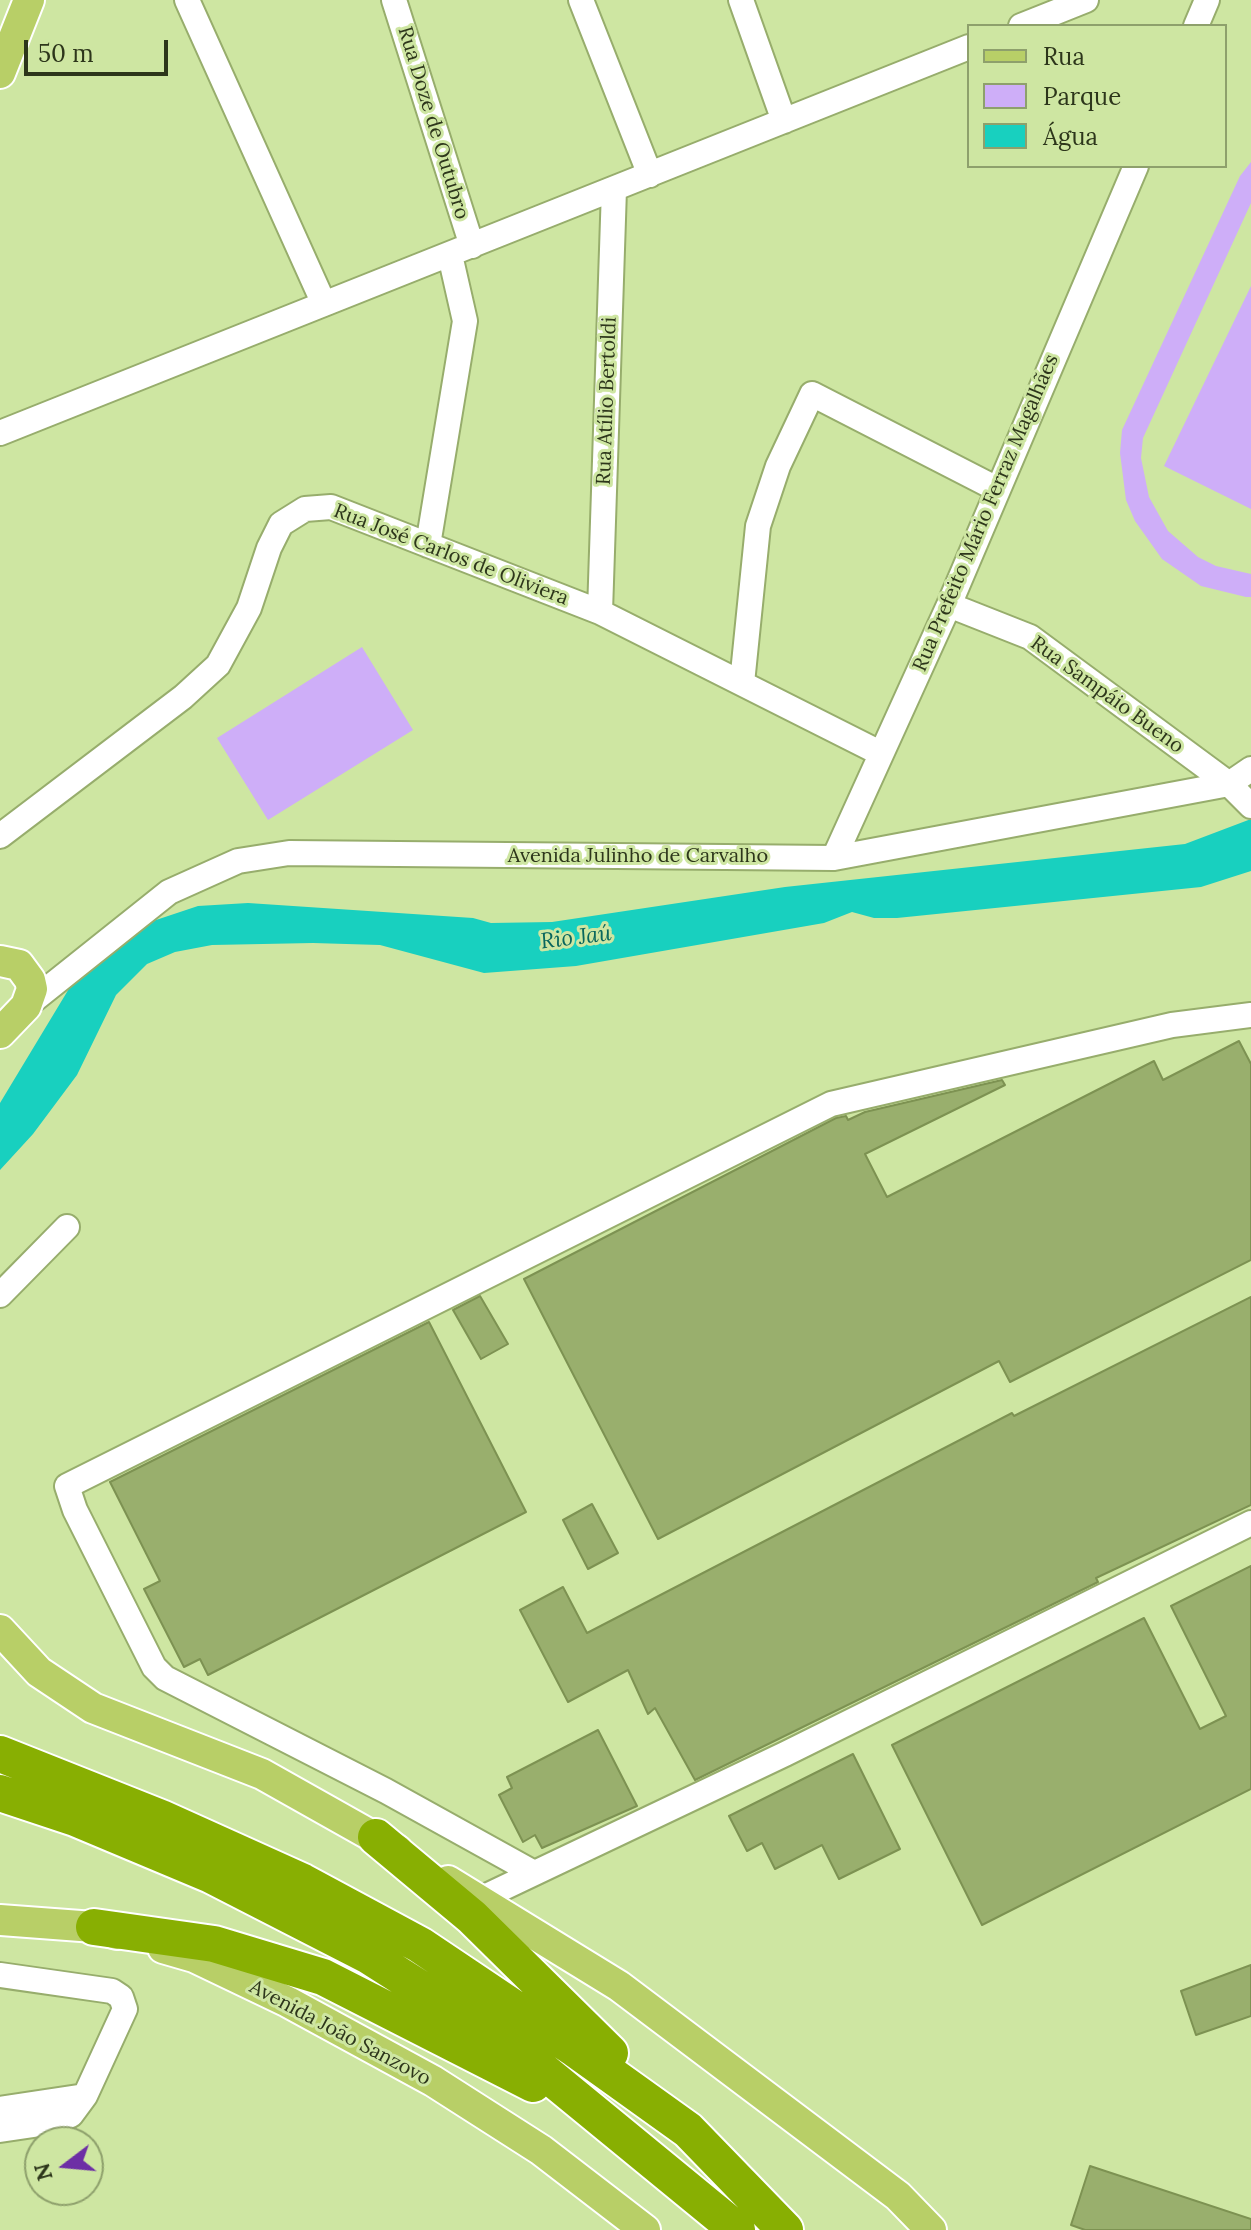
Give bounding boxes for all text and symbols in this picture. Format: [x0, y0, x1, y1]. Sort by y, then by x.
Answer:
scale bar [28, 24, 172, 74]
street label: Rua Doze de Outubro [392, 24, 474, 222]
legend [967, 24, 1227, 168]
text: 50 m [38, 38, 94, 69]
text: Rua [1043, 41, 1085, 72]
text: Parque [1043, 81, 1121, 112]
text: Água [1043, 121, 1098, 152]
street label: Rua Atílio Bertoldi [592, 316, 622, 486]
street label: Rua Prefeito Mário Ferraz Magalhães [908, 351, 1064, 675]
street label: Rua José Carlos de Oliviera [330, 499, 572, 611]
street label: Rua Sampáio Bueno [1026, 631, 1188, 759]
street label: Avenida Julinho de Carvalho [508, 844, 768, 868]
water label: Rio Jaú [539, 921, 613, 955]
street label: Avenida João Sanzovo [245, 1975, 435, 2091]
north arrow [24, 2126, 104, 2206]
text: N [27, 2160, 59, 2184]

